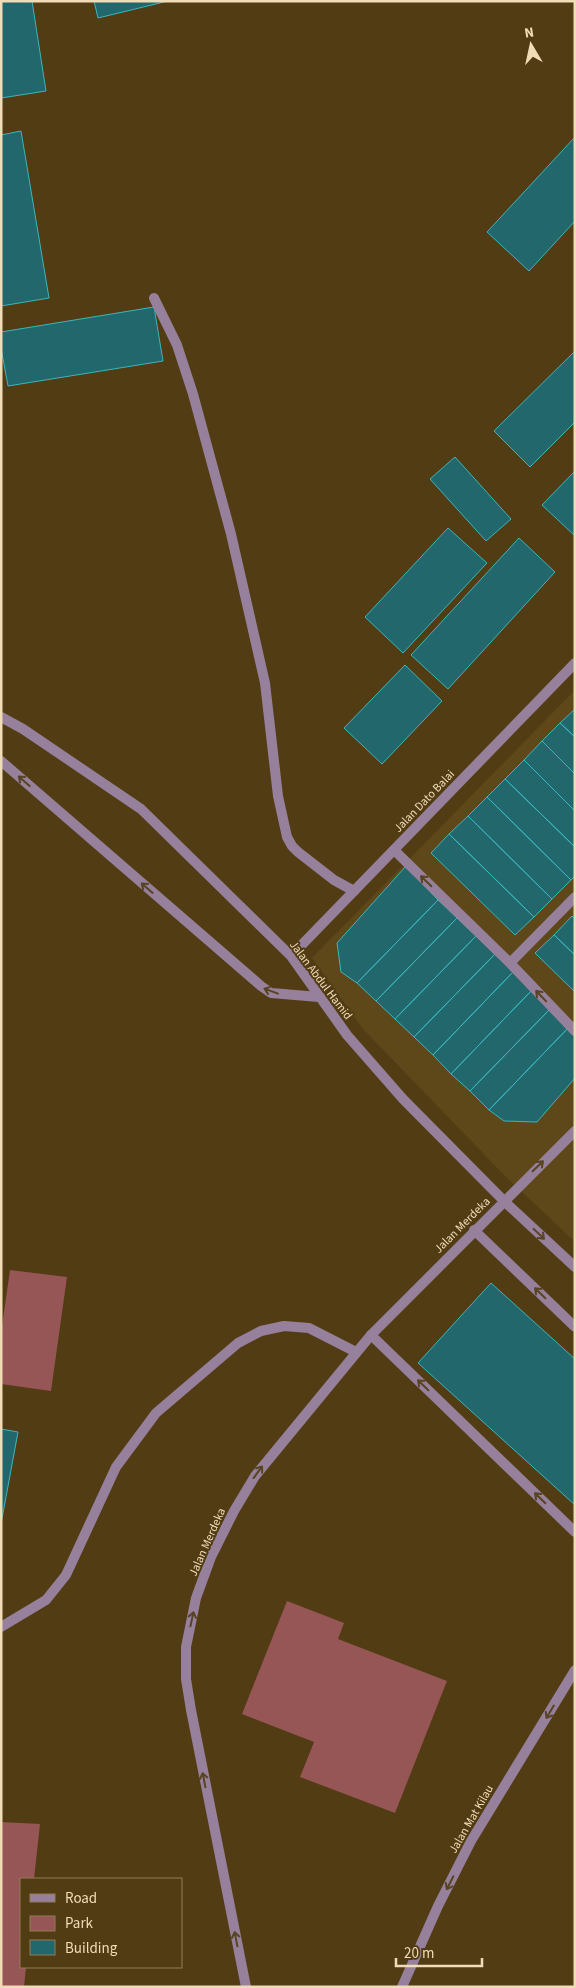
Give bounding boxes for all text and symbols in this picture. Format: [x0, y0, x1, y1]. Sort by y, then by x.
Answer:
north arrow [506, 20, 556, 70]
text: N [523, 23, 535, 44]
street label: Jalan Dato Balai [390, 766, 459, 836]
one-way arrow [18, 775, 31, 787]
one-way arrow [420, 875, 432, 887]
one-way arrow [141, 883, 154, 894]
street label: Jalan Abdul Hamid [285, 937, 356, 1023]
one-way arrow [264, 986, 280, 995]
one-way arrow [535, 989, 547, 1002]
one-way arrow [532, 1161, 544, 1173]
street label: Jalan Merdeka [431, 1194, 494, 1257]
one-way arrow [533, 1228, 546, 1240]
one-way arrow [533, 1287, 546, 1299]
one-way arrow [417, 1379, 429, 1391]
one-way arrow [253, 1465, 263, 1479]
one-way arrow [533, 1492, 546, 1504]
street label: Jalan Merdeka [185, 1505, 230, 1579]
one-way arrow [188, 1612, 197, 1628]
one-way arrow [544, 1705, 554, 1719]
one-way arrow [199, 1772, 209, 1788]
street label: Jalan Mat Kilau [445, 1782, 498, 1857]
one-way arrow [445, 1875, 454, 1890]
legend [20, 1878, 182, 1968]
text: Road [65, 1888, 97, 1909]
text: Park [65, 1913, 94, 1934]
one-way arrow [231, 1931, 240, 1947]
scale bar [396, 1936, 482, 1968]
text: Building [65, 1938, 118, 1959]
text: 20 m [404, 1943, 434, 1964]

